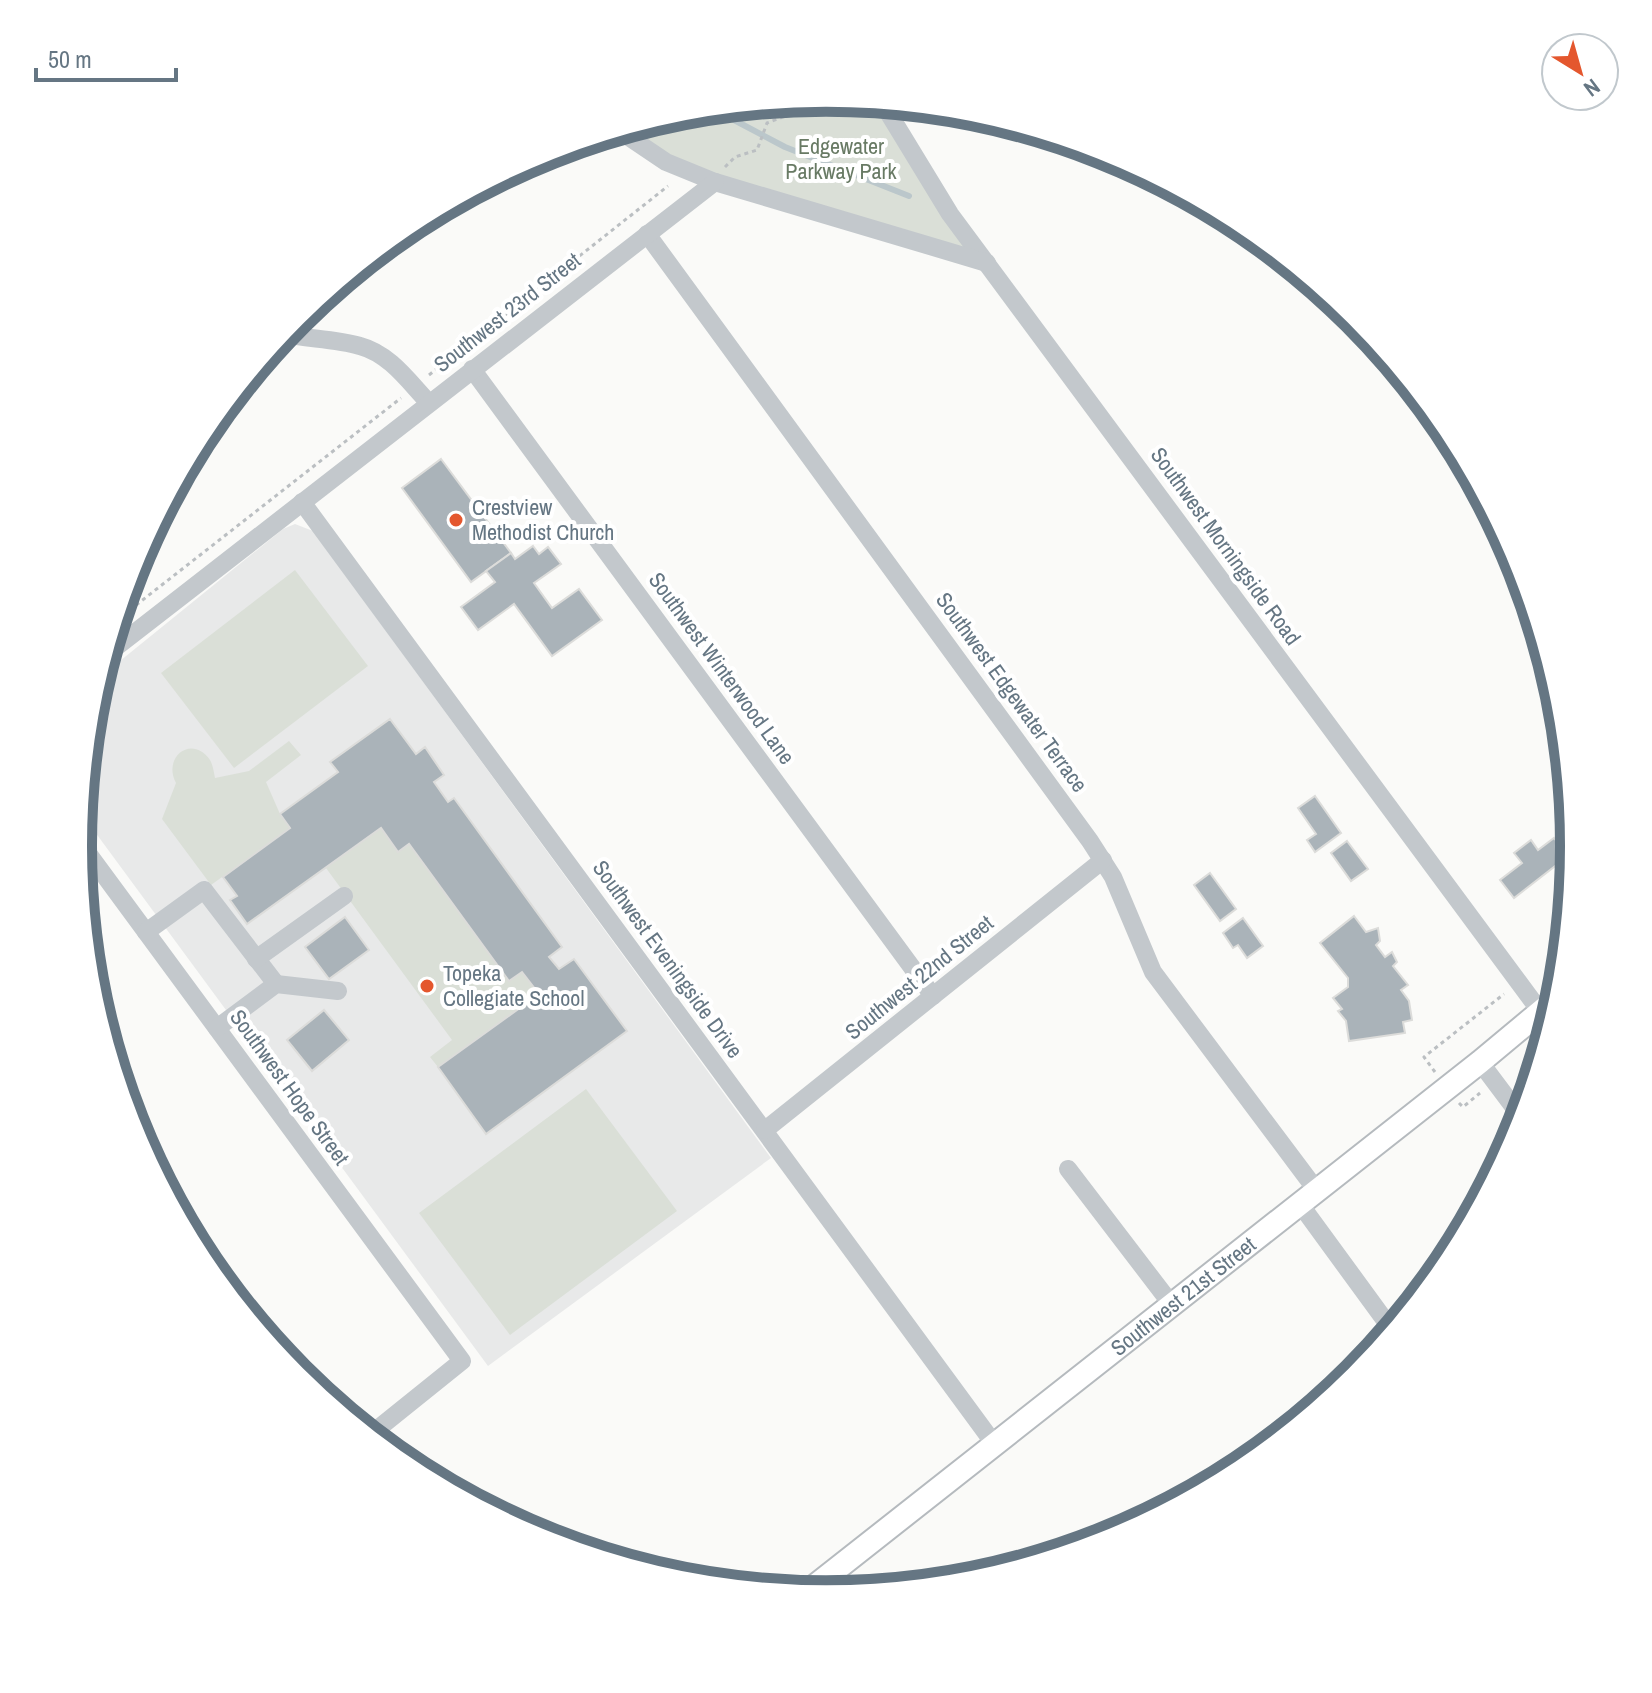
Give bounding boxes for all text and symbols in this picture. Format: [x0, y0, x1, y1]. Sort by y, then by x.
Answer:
scale bar [36, 32, 176, 82]
north arrow [1540, 32, 1620, 112]
text: 50 m [48, 43, 92, 75]
text: N [1578, 72, 1606, 104]
park label: Edgewater Parkway Park [785, 131, 898, 186]
street label: Southwest 23rd Street [427, 245, 587, 379]
street label: Southwest Morningside Road [1144, 441, 1308, 651]
place label: Crestview Methodist Church [472, 492, 614, 547]
marker: Crestview Methodist Church [447, 511, 465, 529]
street label: Southwest Winterwood Lane [642, 566, 802, 770]
street label: Southwest Edgewater Terrace [929, 586, 1095, 798]
street label: Southwest Eveningside Drive [586, 854, 750, 1064]
street label: Southwest 22nd Street [839, 908, 999, 1046]
place label: Topeka Collegiate School [443, 958, 584, 1013]
marker: Topeka Collegiate School [418, 977, 436, 995]
street label: Southwest Hope Street [223, 1003, 357, 1171]
street label: Southwest 21st Street [1104, 1229, 1262, 1362]

